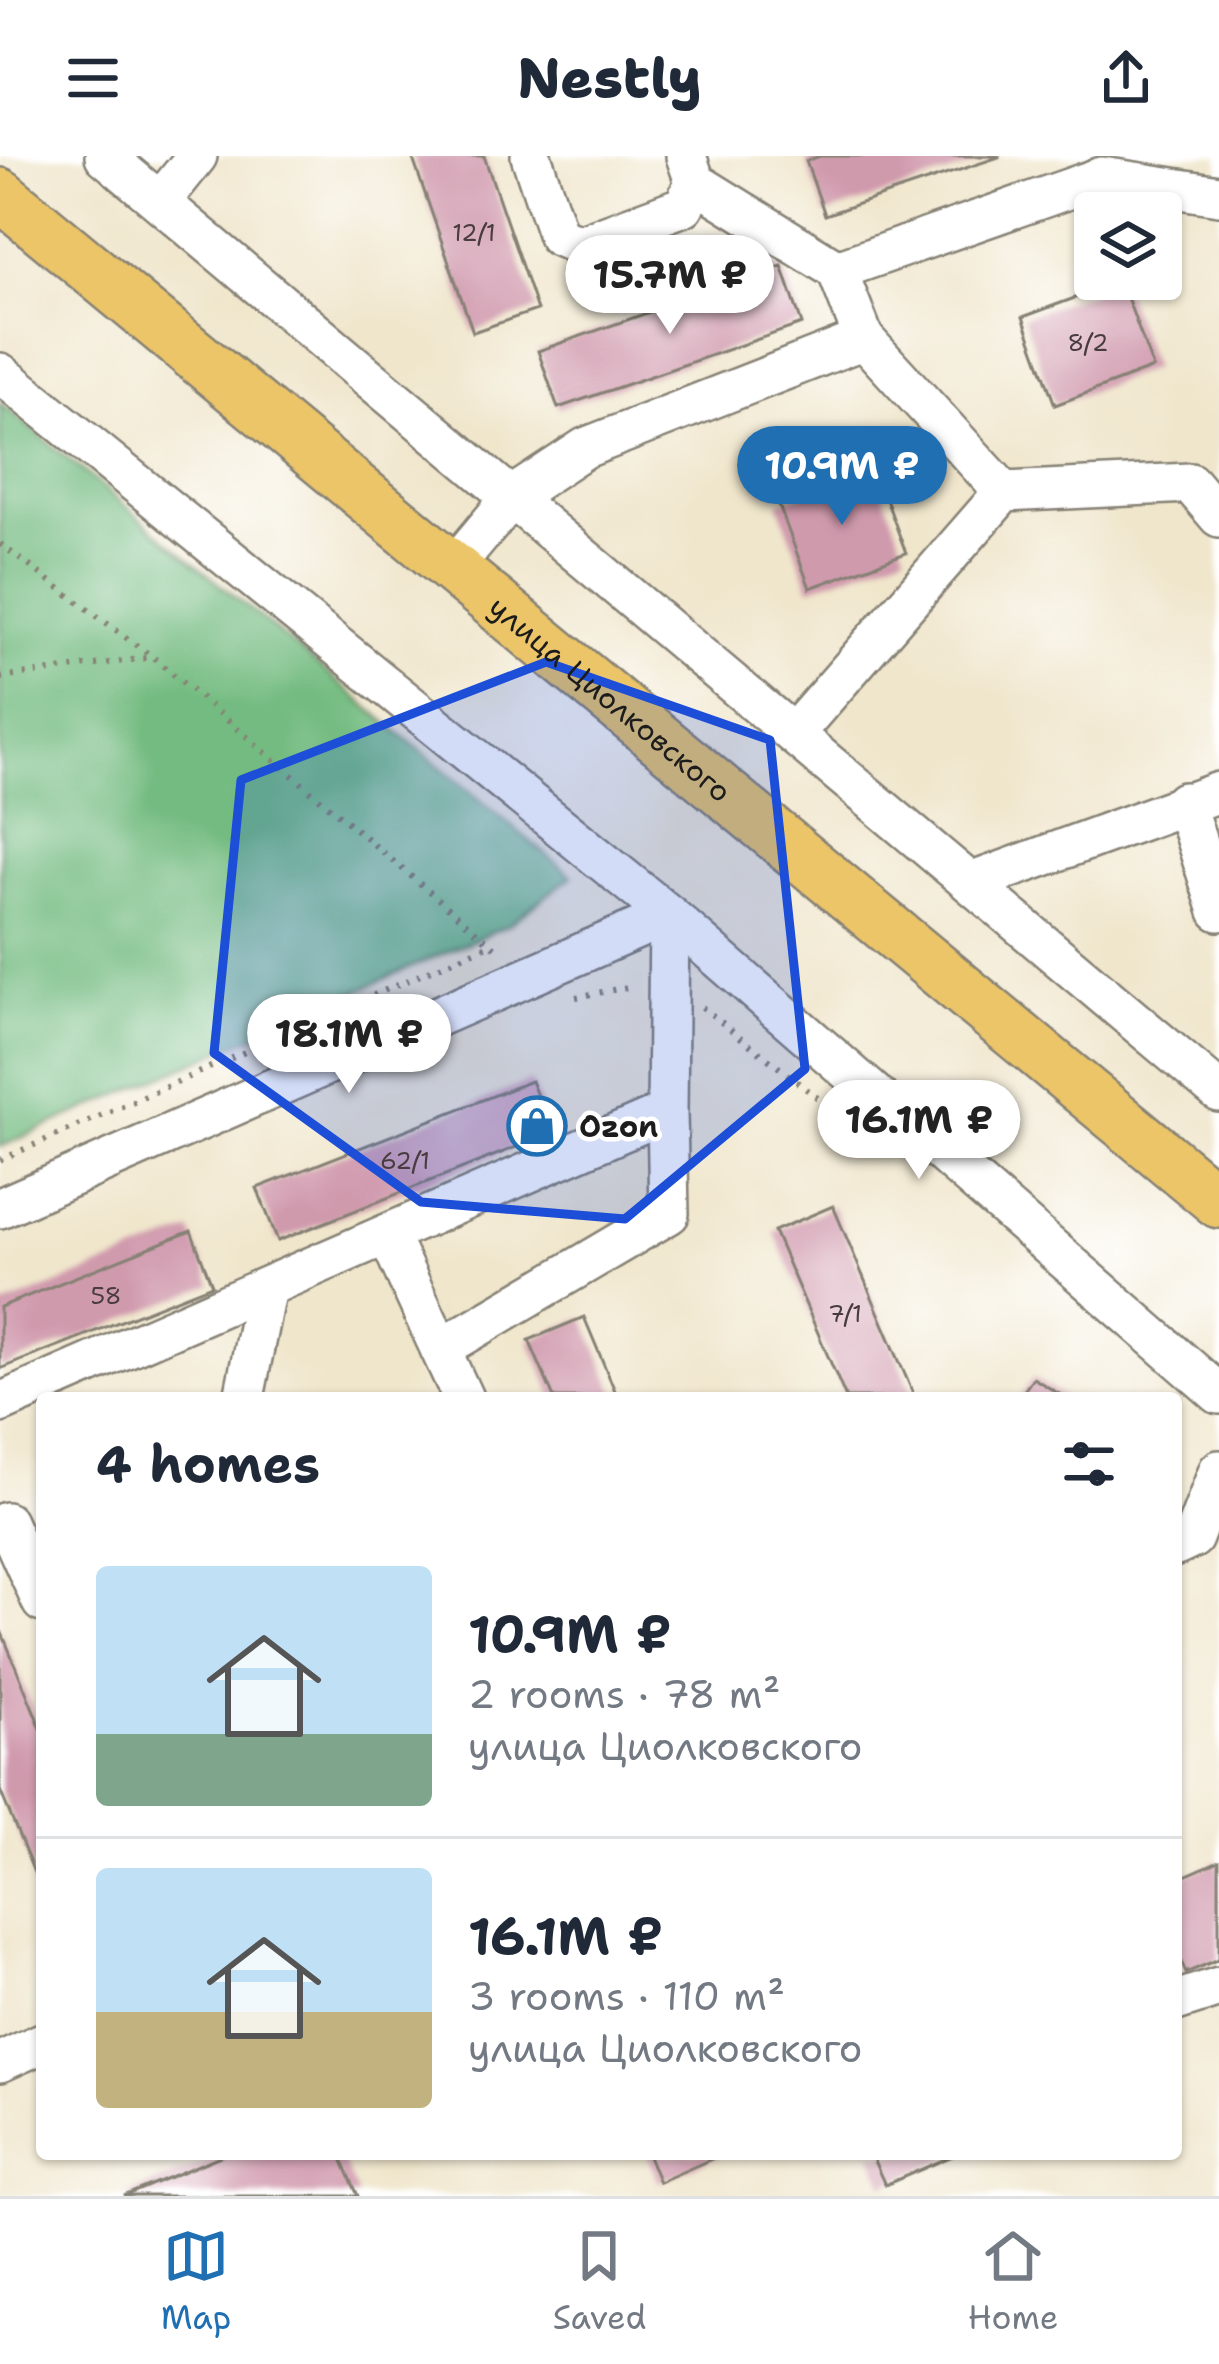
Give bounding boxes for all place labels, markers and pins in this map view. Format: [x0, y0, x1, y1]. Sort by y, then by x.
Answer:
pin: 15.7M ₽ [559, 235, 781, 337]
pin: 10.9M ₽ [731, 426, 953, 528]
pin: 18.1M ₽ [238, 994, 460, 1096]
pin: 16.1M ₽ [808, 1080, 1030, 1182]
shop icon: Ozon [506, 1095, 568, 1157]
place label: Ozon [579, 1106, 658, 1147]

